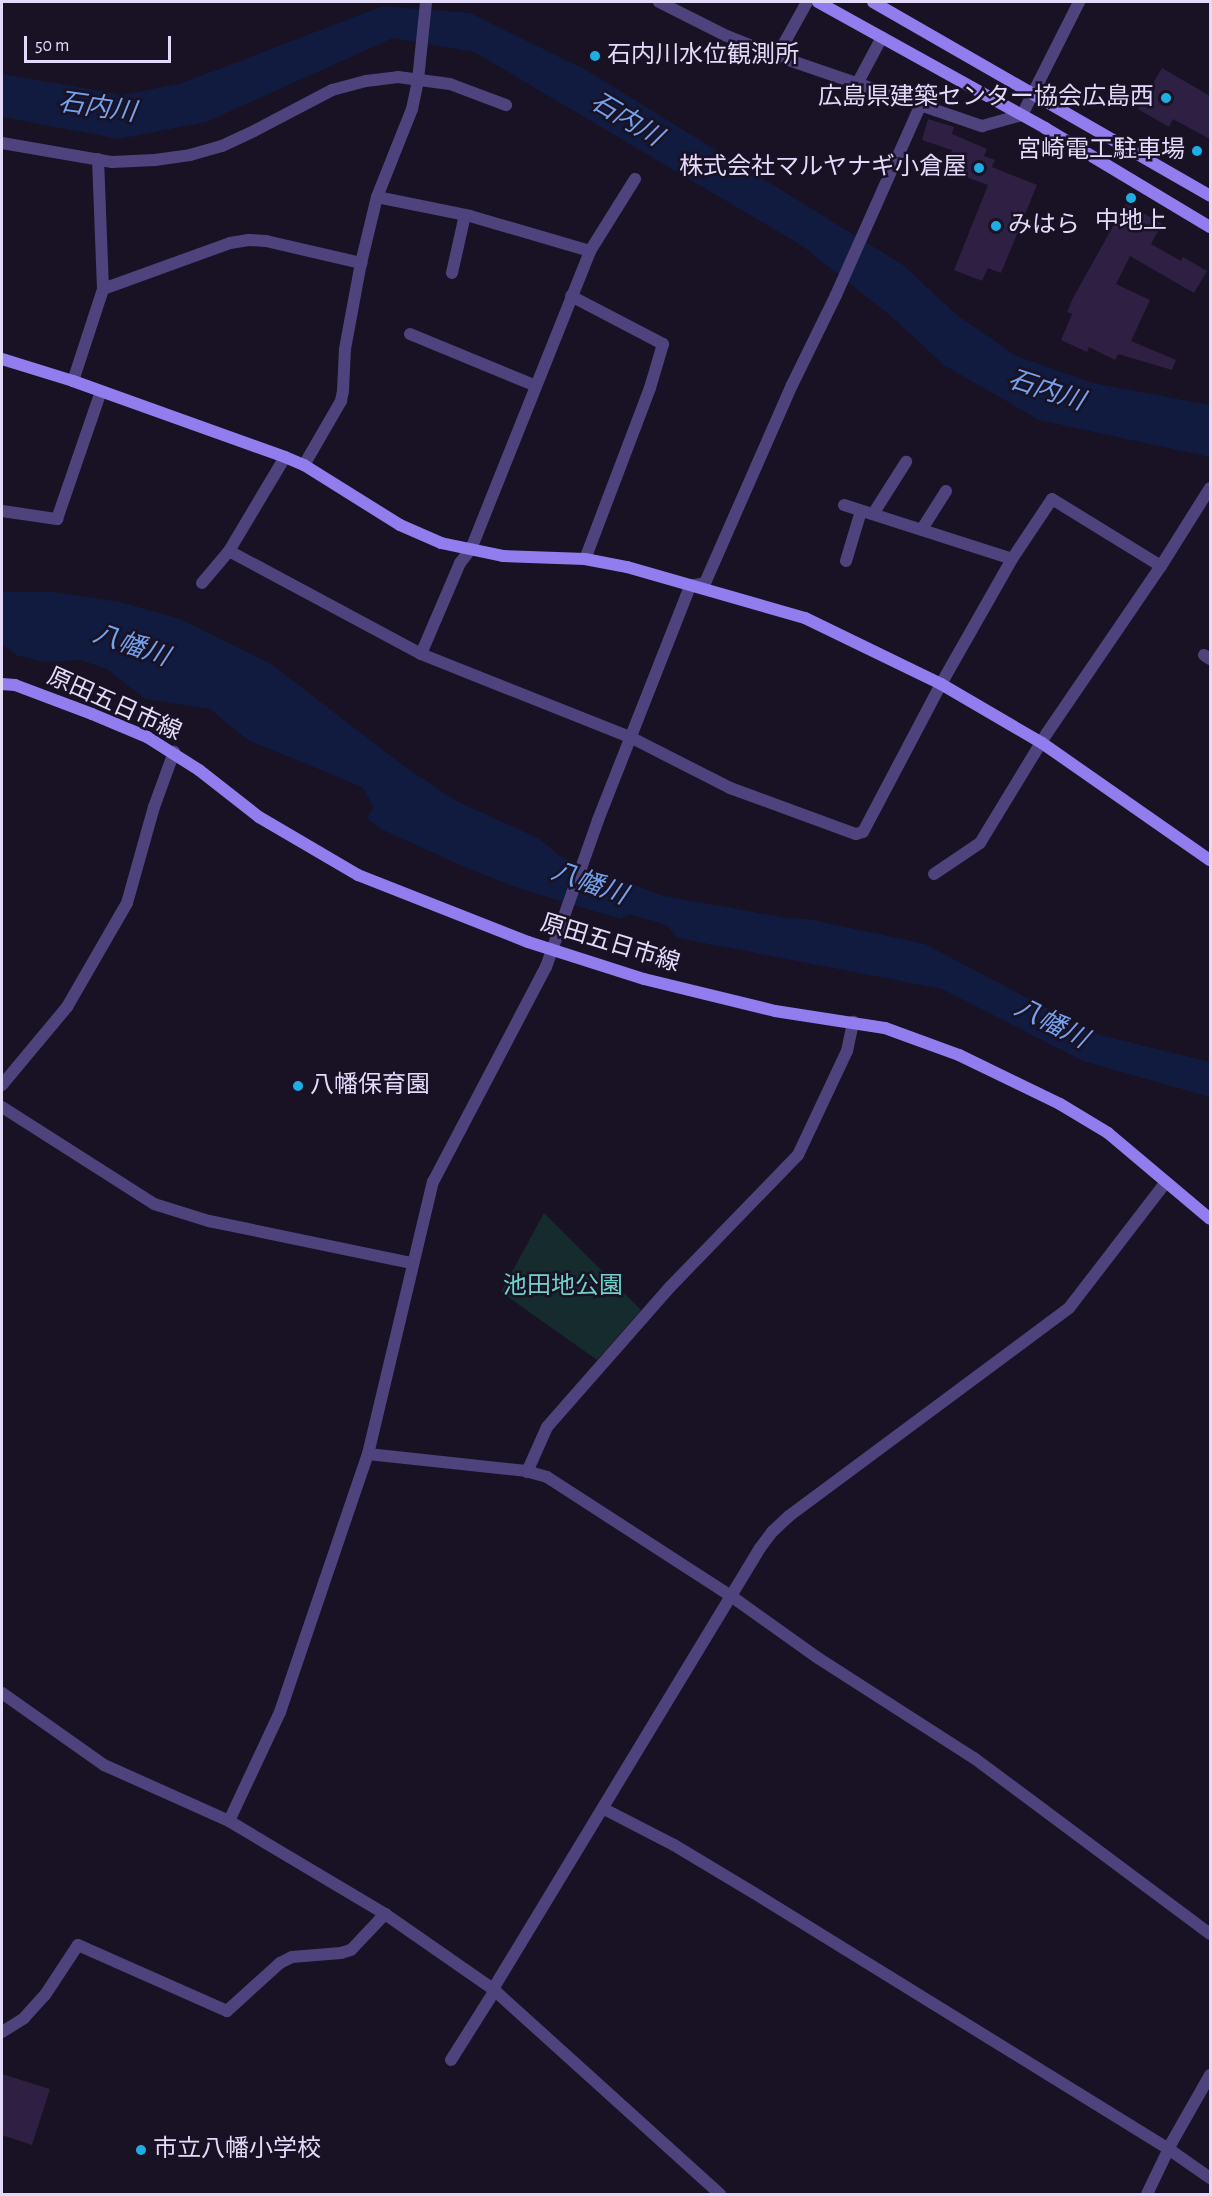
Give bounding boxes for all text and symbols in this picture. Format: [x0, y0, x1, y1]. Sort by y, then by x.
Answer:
scale bar [27, 24, 174, 62]
text: 50 m [35, 37, 69, 55]
place label: 石内川水位観測所 [607, 42, 799, 70]
marker: 石内川水位観測所 [588, 49, 602, 63]
place label: 広島県建築センター協会広島西 [818, 84, 1154, 112]
water label: 石内川 [56, 87, 138, 129]
water label: 石内川 [585, 87, 667, 153]
marker: 広島県建築センター協会広島西 [1159, 91, 1173, 105]
place label: 宮崎電工駐車場 [1017, 137, 1185, 165]
marker: 宮崎電工駐車場 [1190, 144, 1204, 158]
place label: 株式会社マルヤナギ小倉屋 [679, 154, 967, 182]
marker: 株式会社マルヤナギ小倉屋 [972, 161, 986, 175]
marker: 中地上 [1124, 191, 1138, 205]
place label: 中地上 [1095, 208, 1167, 236]
place label: みはら [1008, 212, 1080, 240]
marker: みはら [989, 219, 1003, 233]
water label: 石内川 [1004, 364, 1088, 418]
water label: 八幡川 [89, 619, 173, 673]
street label: 原田五日市線 [42, 663, 186, 747]
water label: 八幡川 [547, 856, 631, 912]
street label: 原田五日市線 [537, 909, 683, 979]
water label: 八幡川 [1009, 992, 1093, 1056]
place label: 八幡保育園 [310, 1072, 430, 1100]
marker: 八幡保育園 [291, 1079, 305, 1093]
park label: 池田地公園 [503, 1273, 623, 1301]
place label: 市立八幡小学校 [153, 2136, 321, 2164]
marker: 市立八幡小学校 [134, 2143, 148, 2157]

